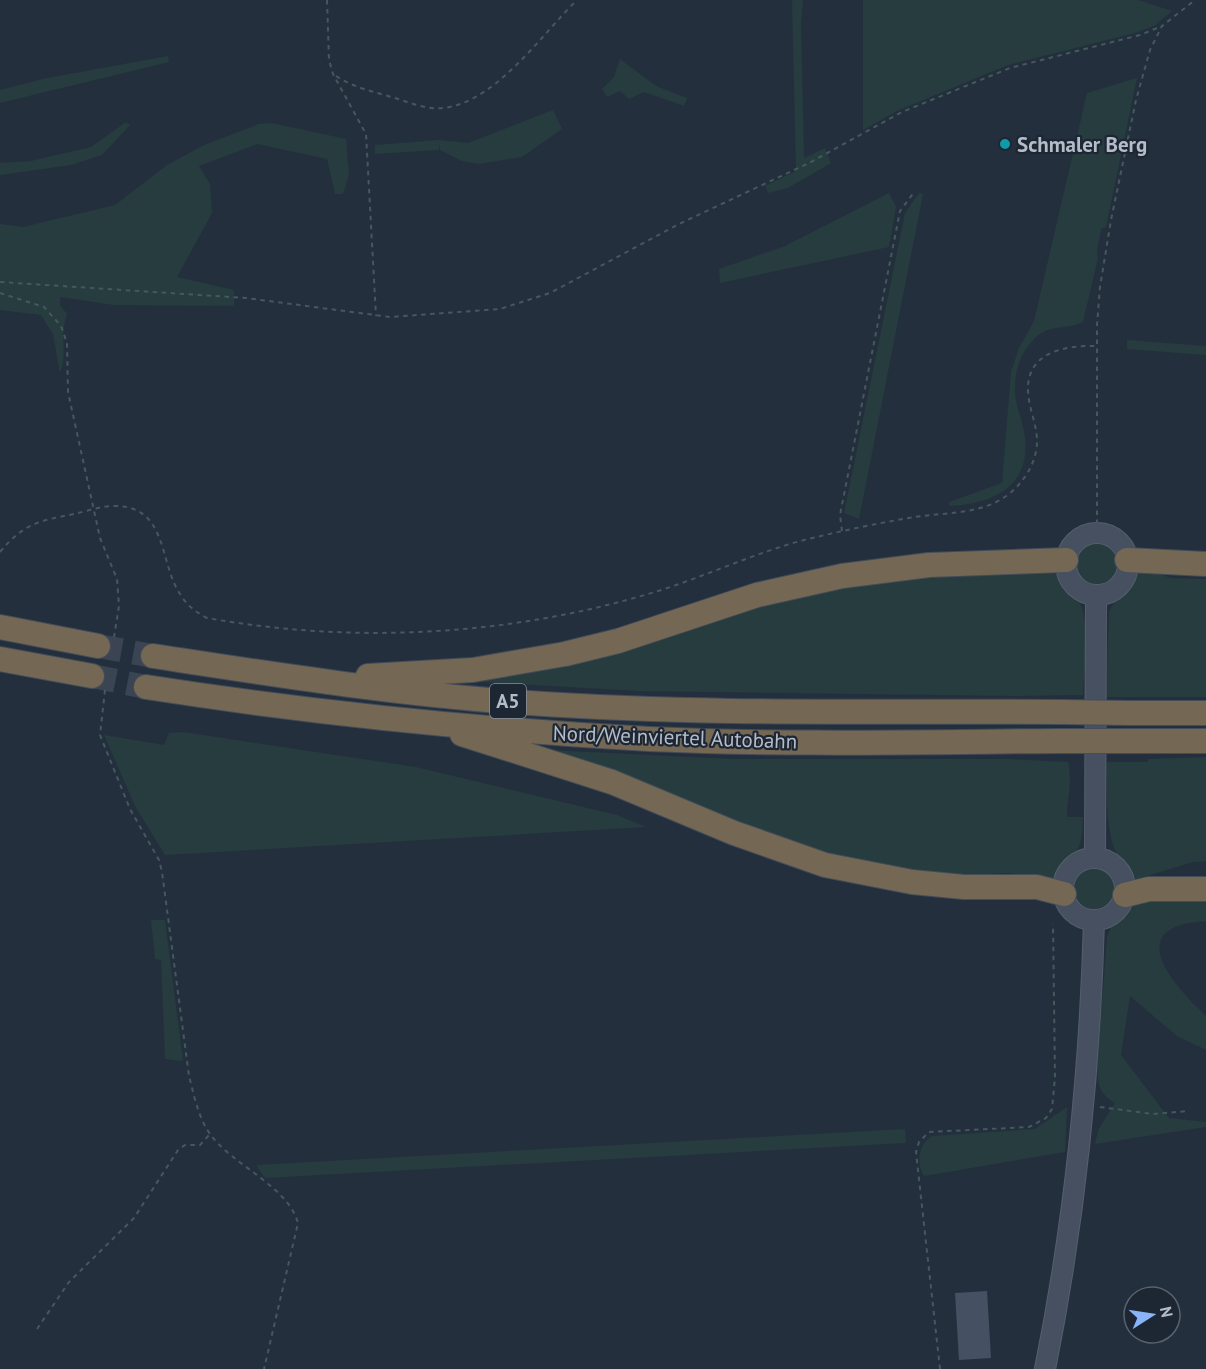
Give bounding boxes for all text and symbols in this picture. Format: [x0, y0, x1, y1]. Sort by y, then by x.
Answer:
place label: Schmaler Berg [1017, 131, 1147, 158]
marker: Schmaler Berg [998, 137, 1012, 151]
road number: A5 [490, 684, 526, 718]
street label: Nord/Weinviertel Autobahn [552, 719, 798, 755]
north arrow [1122, 1285, 1182, 1345]
text: N [1156, 1305, 1178, 1319]

